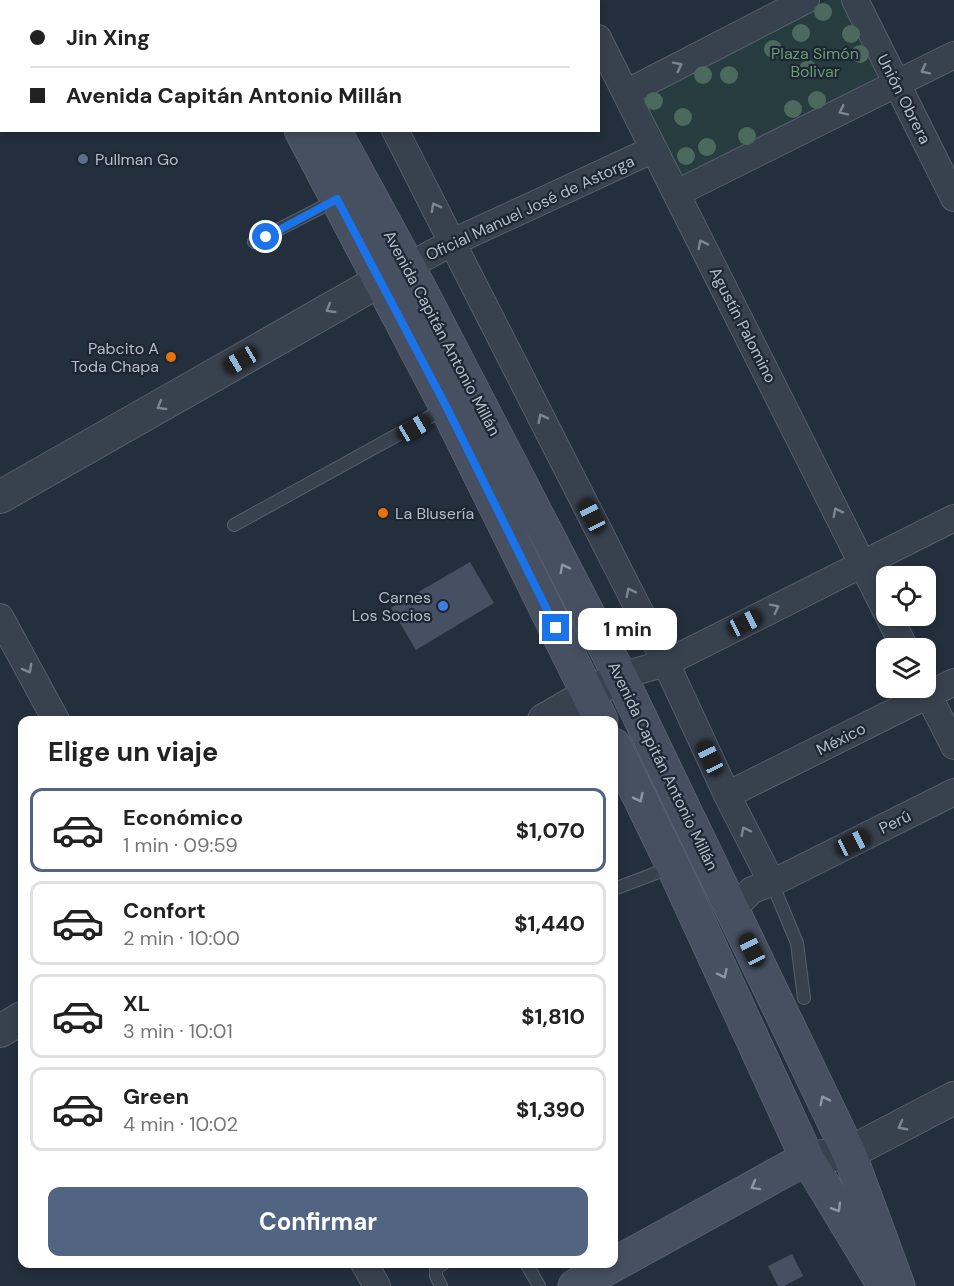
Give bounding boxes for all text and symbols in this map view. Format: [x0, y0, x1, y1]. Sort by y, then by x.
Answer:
text: Jin Xing [66, 23, 150, 52]
park label: Plaza Simón Bolivar [771, 43, 859, 82]
street label: Unión Obrera [872, 50, 936, 148]
one-way arrow [672, 62, 682, 73]
one-way arrow [920, 63, 931, 75]
text: Avenida Capitán Antonio Millán [66, 81, 402, 110]
one-way arrow [839, 104, 850, 116]
place label: Pullman Go [95, 149, 179, 170]
street label: Oficial Manuel José de Astorga [422, 150, 638, 266]
marker: Pullman Go [76, 152, 90, 166]
one-way arrow [431, 202, 442, 213]
route start [252, 223, 279, 250]
street label: Avenida Capitán Antonio Millán [379, 227, 505, 439]
one-way arrow [698, 239, 709, 250]
street label: Agustín Palomino [705, 264, 781, 386]
one-way arrow [326, 302, 337, 313]
place label: Pabcito A Toda Chapa [71, 338, 159, 377]
car [221, 343, 261, 377]
marker: Pabcito A Toda Chapa [164, 350, 178, 364]
one-way arrow [157, 399, 167, 410]
car [394, 411, 434, 445]
one-way arrow [538, 413, 550, 424]
car [576, 496, 608, 536]
place label: La Blusería [395, 503, 474, 524]
marker: La Blusería [376, 506, 390, 520]
one-way arrow [832, 507, 844, 518]
one-way arrow [560, 564, 572, 575]
map controls [876, 566, 936, 698]
button: locate [876, 566, 936, 626]
place label: Carnes Los Socios [352, 587, 431, 626]
one-way arrow [626, 587, 638, 598]
marker: Carnes Los Socios [436, 599, 450, 613]
one-way arrow [769, 604, 779, 615]
callout: 1 min [577, 607, 676, 649]
car [725, 607, 765, 639]
route end [542, 614, 569, 641]
text: 1 min [603, 616, 652, 642]
button: layers [876, 638, 936, 698]
street label: Avenida Capitán Antonio Millán [603, 658, 723, 874]
one-way arrow [21, 663, 32, 673]
street label: México [813, 718, 869, 760]
text: Elige un viaje [48, 734, 218, 769]
car [694, 738, 726, 778]
one-way arrow [632, 791, 644, 802]
icon: car [51, 803, 105, 857]
text: Económico [123, 803, 243, 832]
street label: Perú [876, 805, 914, 839]
text: $1,070 [516, 816, 585, 845]
one-way arrow [741, 826, 753, 837]
car [833, 827, 873, 859]
text: 1 min · 09:59 [123, 832, 238, 858]
icon: car [51, 896, 105, 950]
text: Confort [123, 896, 206, 925]
text: $1,440 [514, 909, 585, 938]
text: 2 min · 10:00 [123, 925, 240, 951]
car [736, 930, 768, 970]
one-way arrow [715, 968, 727, 979]
icon: car [51, 989, 105, 1043]
text: XL [123, 989, 150, 1018]
text: $1,810 [521, 1002, 585, 1031]
text: 3 min · 10:01 [123, 1018, 233, 1044]
icon: car [51, 1082, 105, 1136]
text: Green [123, 1082, 189, 1111]
text: $1,390 [516, 1095, 585, 1124]
one-way arrow [819, 1096, 831, 1107]
text: 4 min · 10:02 [123, 1111, 238, 1137]
one-way arrow [898, 1119, 909, 1130]
one-way arrow [751, 1179, 762, 1191]
button: Confirmar [48, 1187, 588, 1256]
one-way arrow [830, 1202, 842, 1212]

